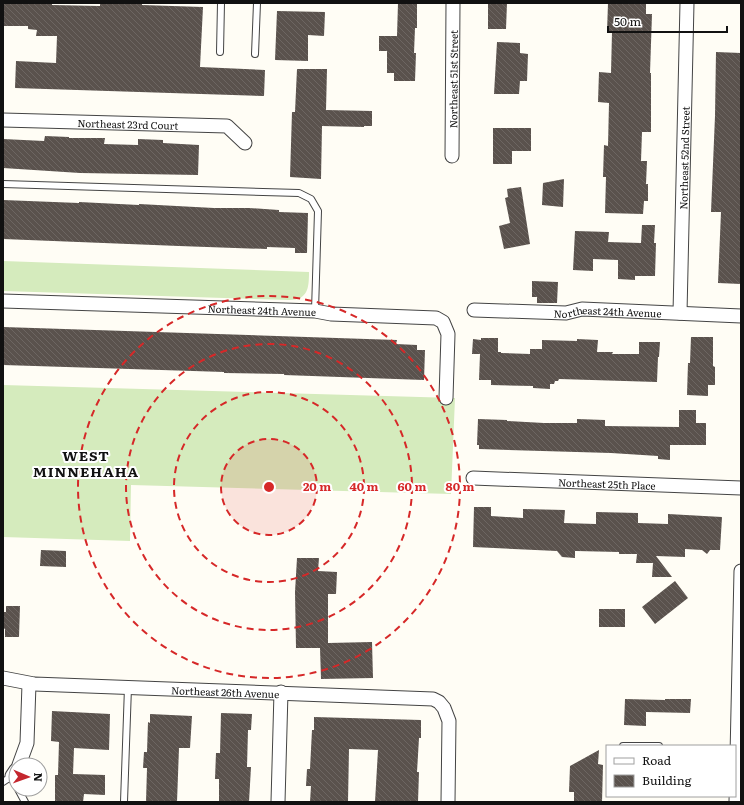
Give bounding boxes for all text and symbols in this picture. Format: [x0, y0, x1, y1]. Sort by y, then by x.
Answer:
scale bar [608, 8, 727, 34]
text: 50 m [614, 12, 641, 30]
street label: Northeast 51st Street [445, 30, 460, 128]
street label: Northeast 52nd Street [675, 106, 692, 210]
street label: Northeast 23rd Court [77, 114, 179, 132]
street label: Northeast 24th Avenue [207, 300, 316, 319]
street label: Northeast 24th Avenue [554, 302, 662, 321]
district label: WEST MINNEHAHA [33, 445, 139, 481]
street label: Northeast 25th Place [558, 474, 656, 492]
text: 20 m [303, 477, 331, 495]
text: 40 m [350, 477, 379, 495]
text: 60 m [398, 477, 426, 495]
text: 80 m [446, 477, 474, 495]
centre of rings [262, 480, 276, 494]
street label: Northeast 26th Avenue [171, 682, 280, 701]
legend [606, 745, 736, 797]
text: Road [642, 751, 672, 769]
north arrow [8, 757, 48, 797]
text: Building [642, 771, 692, 789]
text: N [31, 772, 47, 782]

